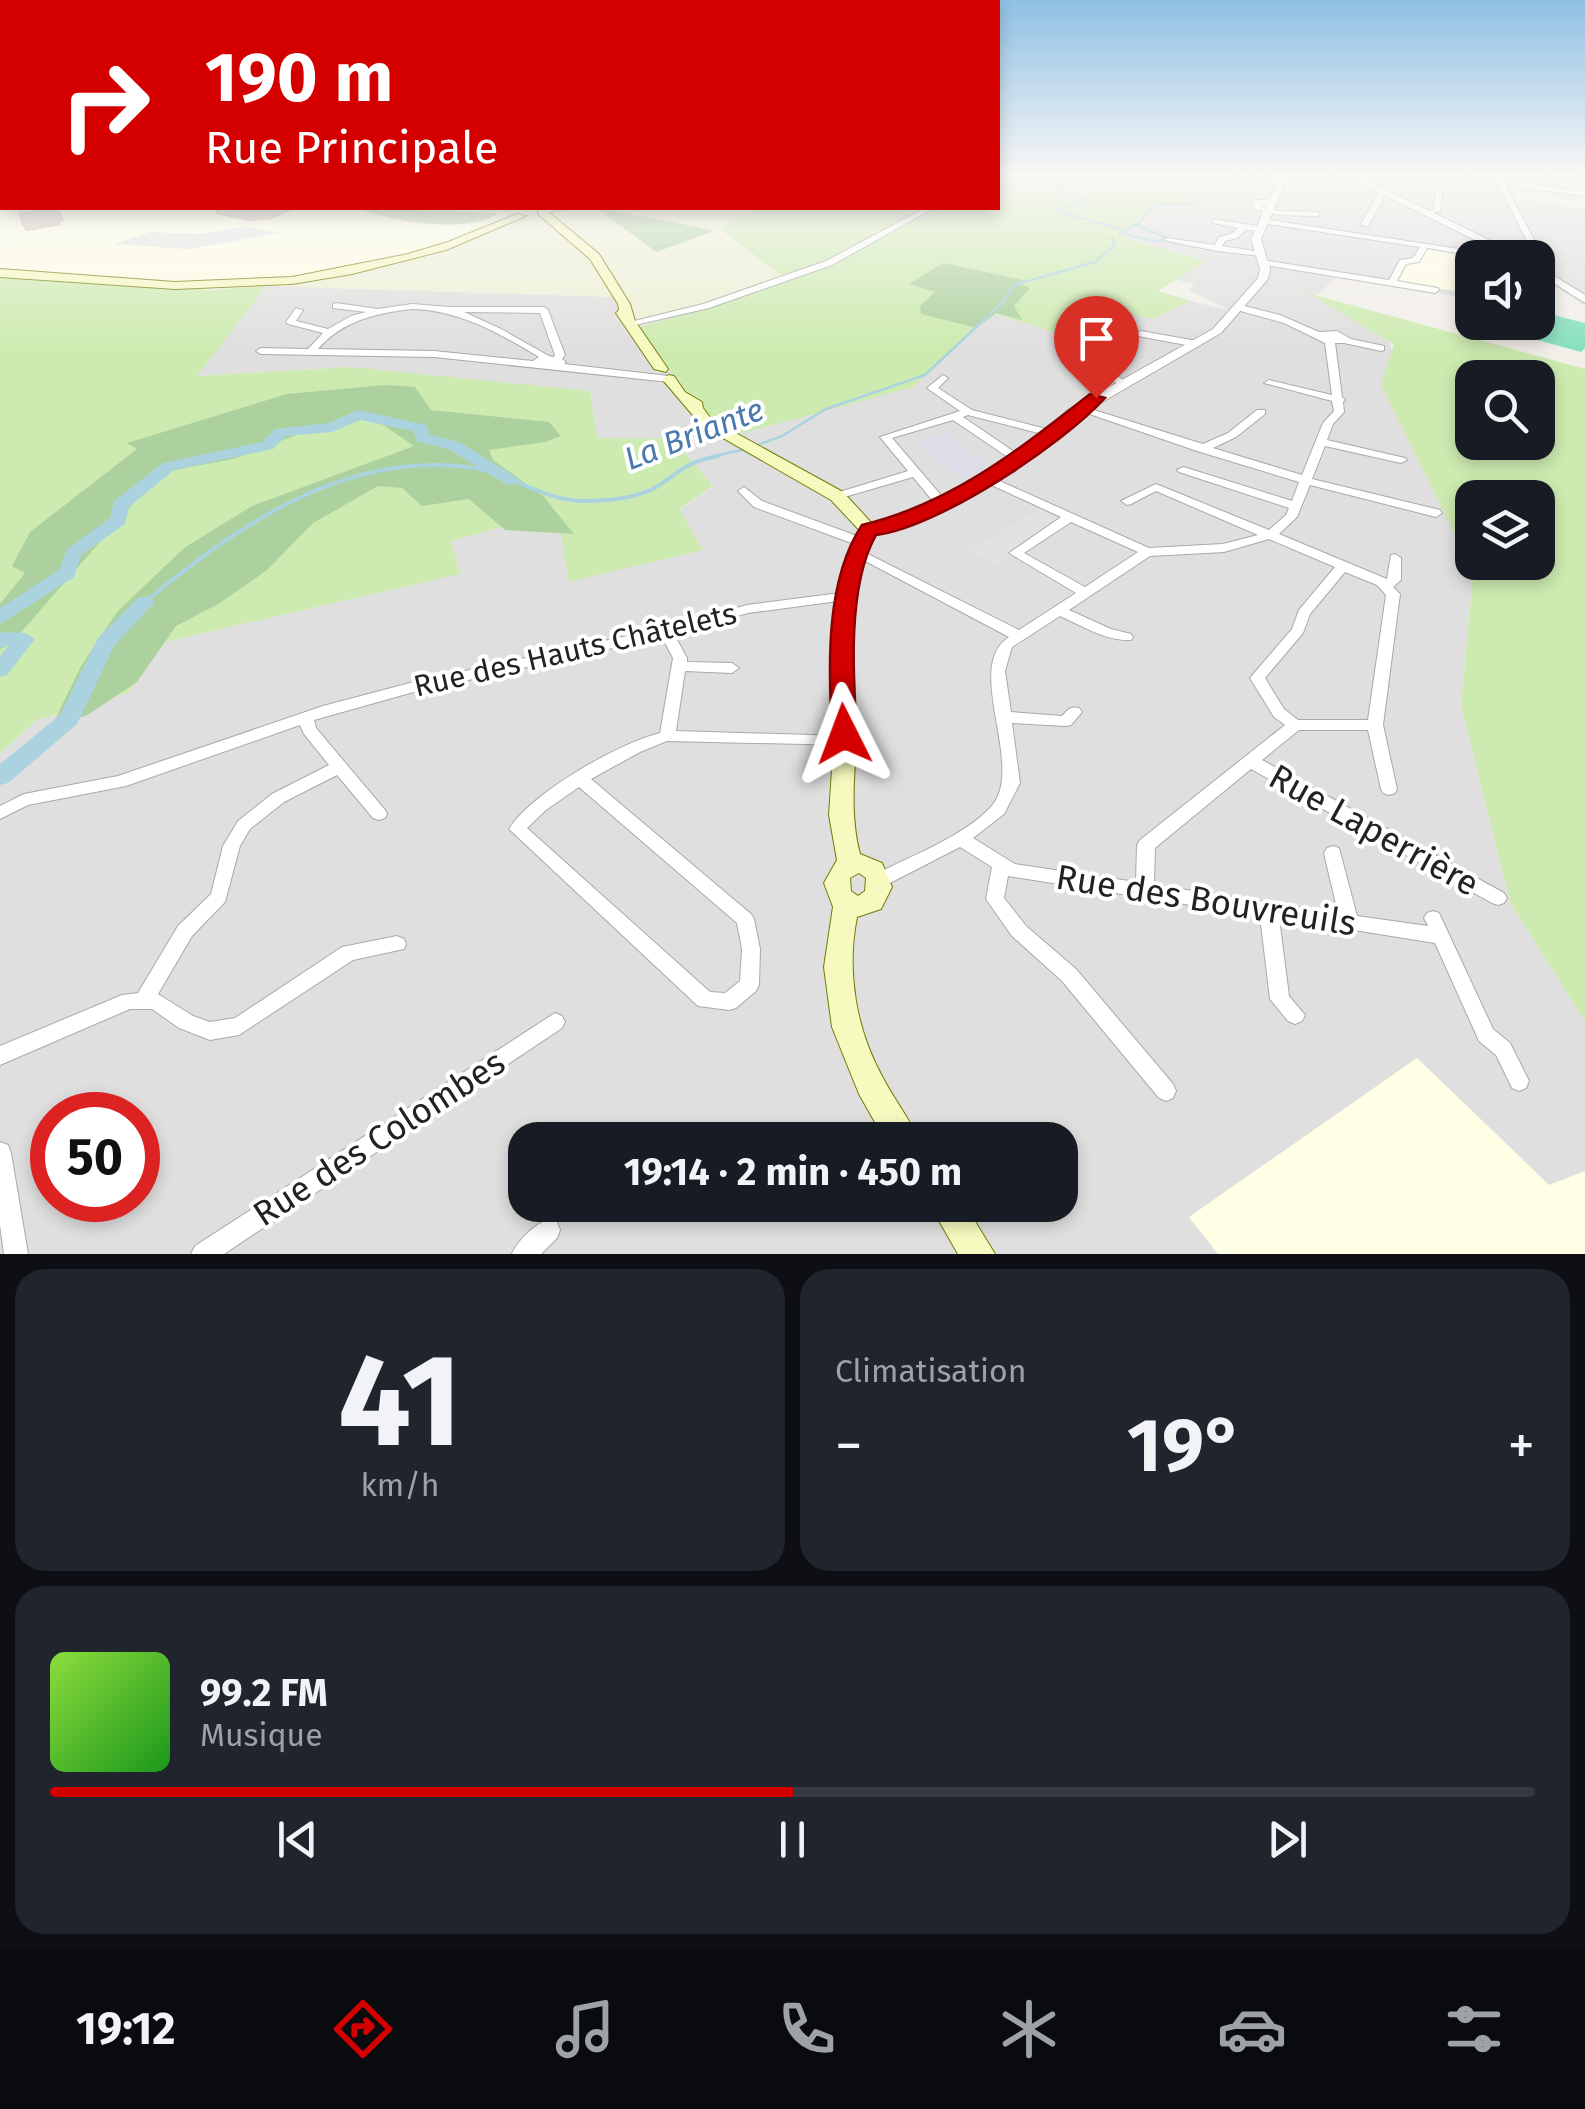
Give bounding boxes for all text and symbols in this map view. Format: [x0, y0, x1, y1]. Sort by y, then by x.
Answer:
text: 190 m [205, 36, 393, 120]
icon: right [40, 40, 170, 170]
text: Rue Principale [205, 121, 499, 175]
map controls [1455, 240, 1555, 580]
button: sound [1455, 240, 1555, 340]
pin [1054, 296, 1139, 399]
icon: arrive [1069, 311, 1124, 366]
button: search [1455, 360, 1555, 460]
water label: La Briante [619, 390, 769, 478]
button: layers [1455, 480, 1555, 580]
street label: Rue des Hauts Châtelets [410, 595, 740, 705]
position arrow [792, 682, 896, 786]
street label: Rue Laperrière [1262, 755, 1486, 905]
street label: Rue des Bouvreuils [1053, 856, 1359, 944]
street label: Rue des Colombes [245, 1041, 513, 1235]
speed limit sign: 50 [30, 1092, 160, 1222]
text: 19:14 · 2 min · 450 m [624, 1149, 962, 1195]
text: 41 [338, 1323, 462, 1479]
text: Climatisation [835, 1352, 1026, 1390]
text: 19° [1127, 1401, 1243, 1491]
text: − [835, 1413, 863, 1479]
text: + [1508, 1413, 1535, 1479]
text: km/h [360, 1466, 440, 1504]
text: 99.2 FM [200, 1670, 328, 1716]
text: Musique [200, 1716, 323, 1754]
icon: previous [270, 1812, 325, 1867]
icon: pause [765, 1812, 820, 1867]
icon: next [1260, 1812, 1315, 1867]
icon: directions [328, 1994, 398, 2064]
icon: music [550, 1994, 620, 2064]
icon: phone [772, 1994, 842, 2064]
icon: climate [994, 1994, 1064, 2064]
icon: car [1217, 1994, 1287, 2064]
icon: filters [1439, 1994, 1509, 2064]
text: 19:12 [76, 2002, 176, 2056]

